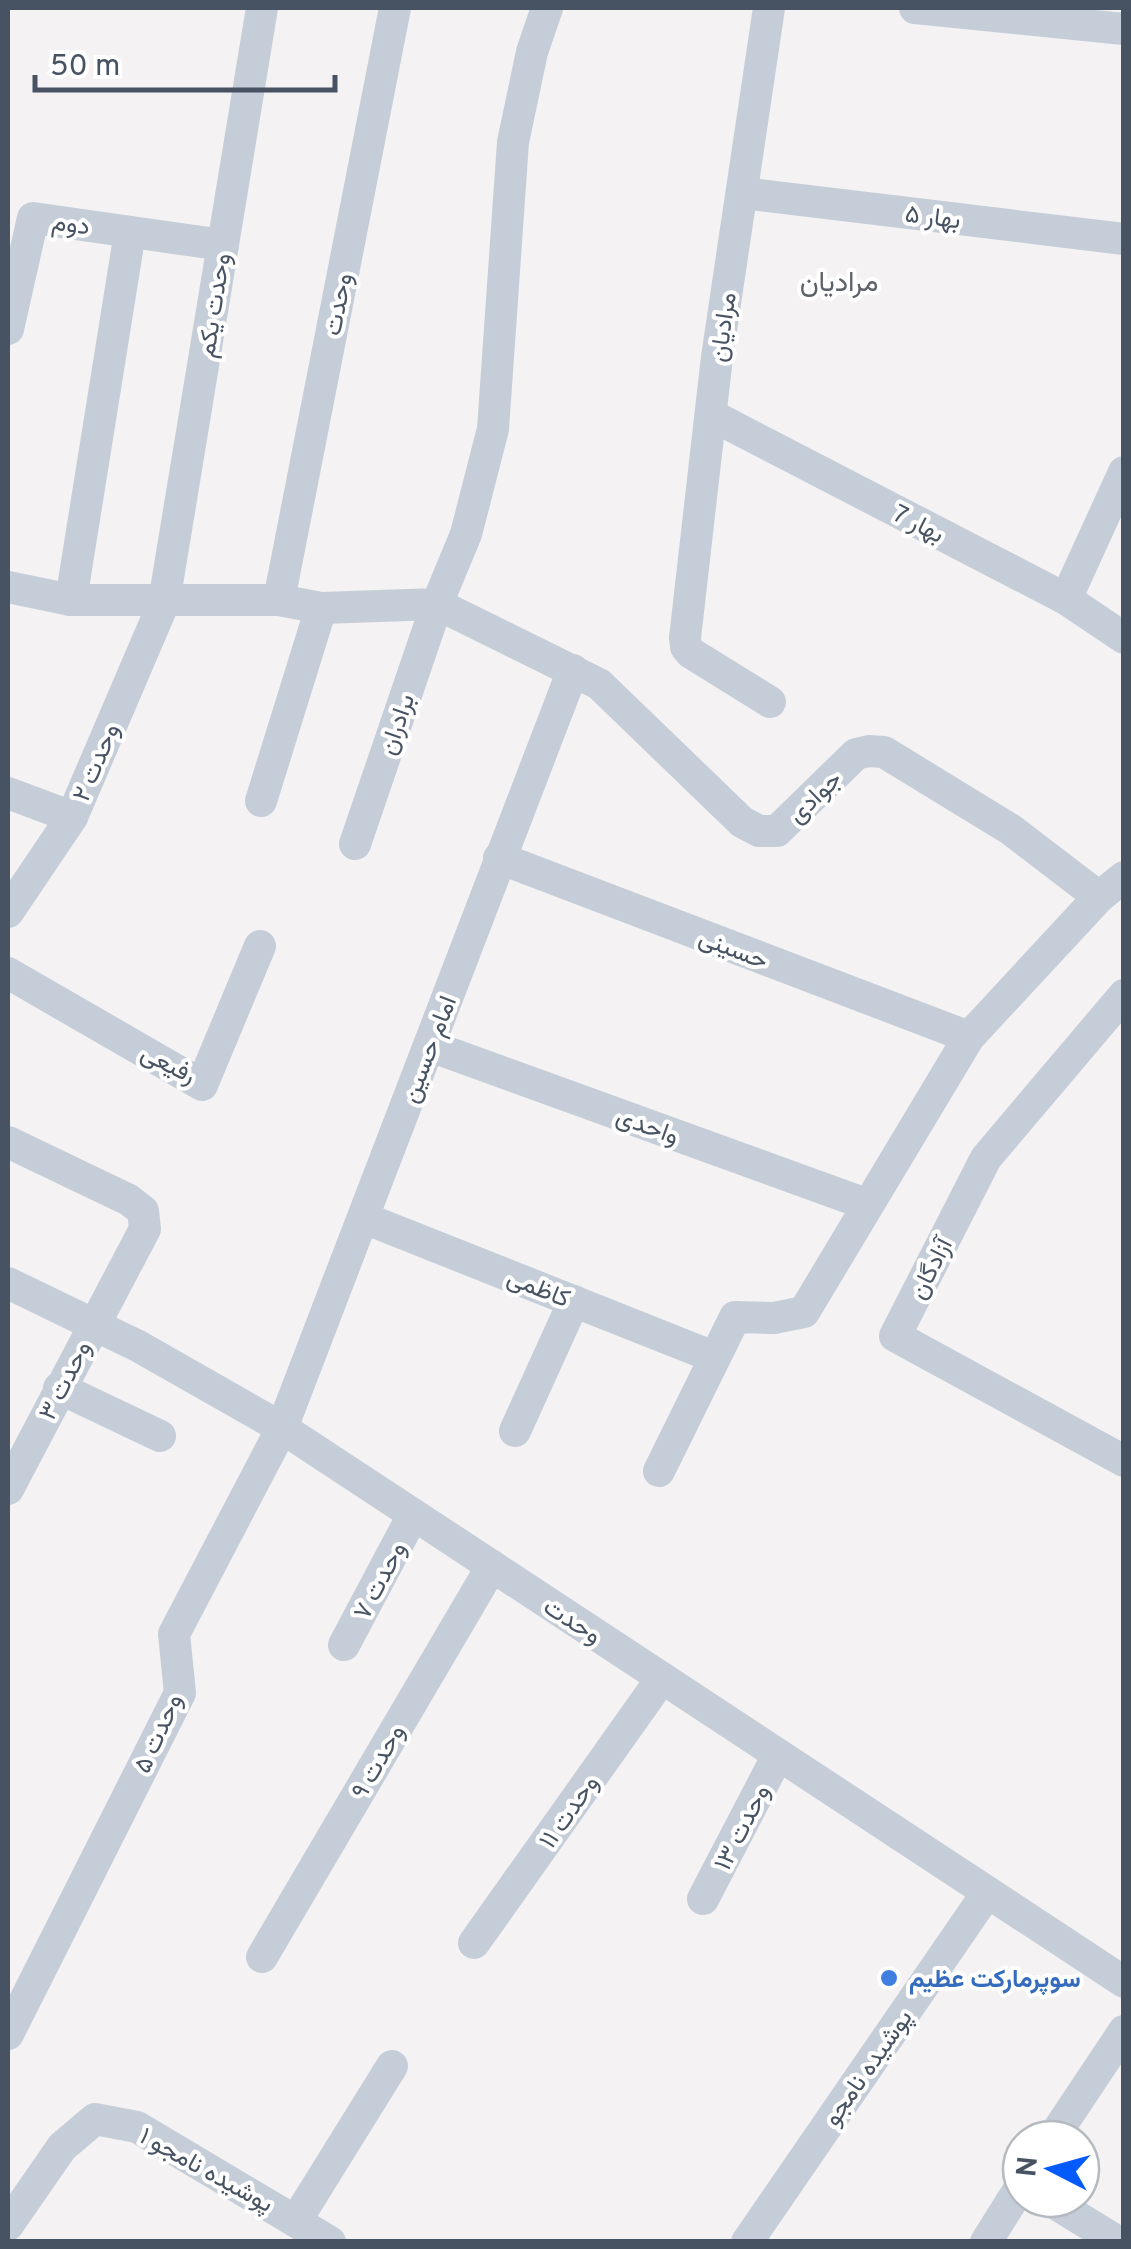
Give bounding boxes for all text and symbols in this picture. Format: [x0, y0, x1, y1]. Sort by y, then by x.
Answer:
scale bar [35, 30, 335, 92]
text: 50 m [50, 49, 120, 86]
street label: بهار ۵ [903, 200, 962, 238]
street label: دوم [50, 207, 92, 244]
street label: وحدت یکم [192, 251, 240, 360]
district label: مرادیان [800, 266, 878, 302]
street label: وحدت [318, 271, 362, 339]
street label: مرادیان [704, 290, 746, 364]
street label: بهار 7 [886, 499, 949, 552]
street label: برادران [374, 690, 424, 760]
street label: وحدت ۲ [67, 719, 129, 807]
street label: جوادی [782, 765, 850, 832]
street label: حسینی [694, 923, 772, 979]
street label: امام حسین [396, 992, 466, 1108]
street label: رفیعی [135, 1038, 201, 1093]
street label: واحدی [611, 1102, 683, 1154]
street label: آزادگان [904, 1231, 963, 1305]
street label: کاظمی [502, 1263, 574, 1317]
street label: وحدت ۳ [33, 1336, 100, 1427]
street label: وحدت ۷ [348, 1537, 415, 1626]
street label: وحدت [536, 1592, 607, 1653]
street label: وحدت ۵ [128, 1690, 191, 1779]
street label: وحدت ۹ [346, 1719, 414, 1806]
street label: وحدت ۱۱ [533, 1769, 607, 1856]
street label: وحدت ۱۳ [708, 1780, 779, 1877]
place label: سوپرمارکت عظیم [909, 1965, 1081, 1997]
marker: سوپرمارکت عظیم [878, 1967, 900, 1989]
street label: پوشیده نامجو [818, 2004, 921, 2133]
north arrow [1001, 2119, 1101, 2219]
street label: پوشیده نامجو ۱ [133, 2122, 278, 2222]
text: N [1010, 2155, 1048, 2179]

